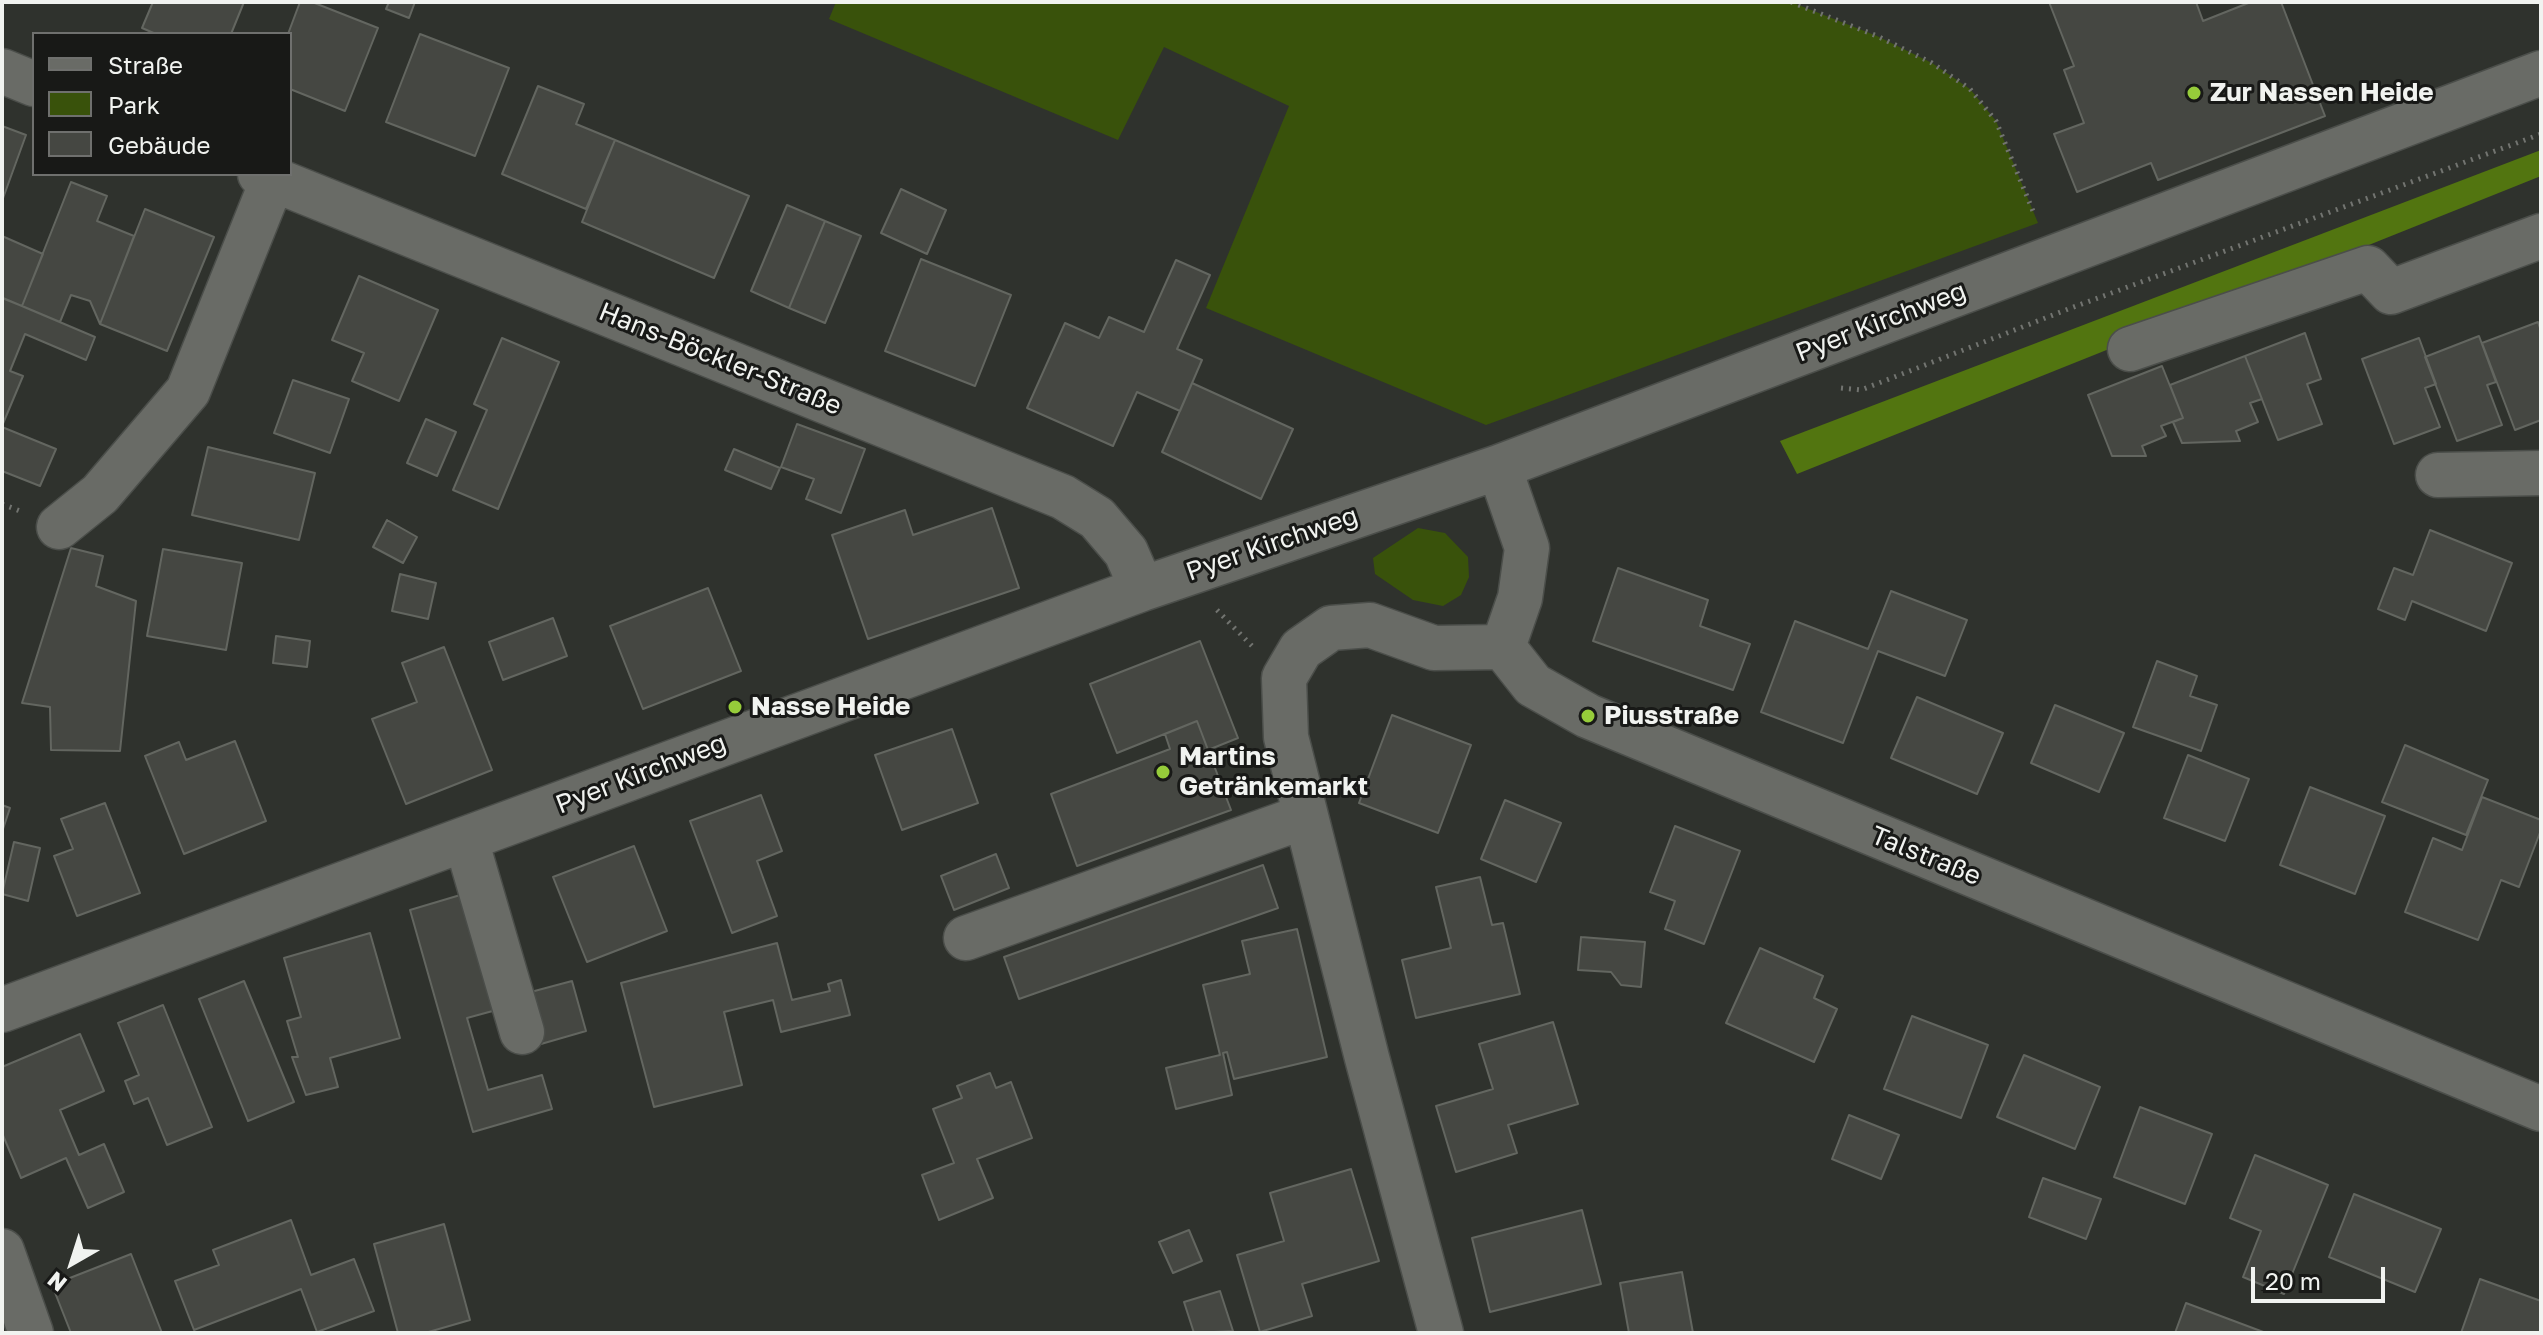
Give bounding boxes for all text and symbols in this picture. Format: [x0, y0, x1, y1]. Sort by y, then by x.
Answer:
legend [32, 32, 292, 176]
text: Straße [108, 50, 183, 79]
place label: Zur Nassen Heide [2210, 77, 2434, 109]
marker: Zur Nassen Heide [2185, 84, 2203, 102]
text: Park [108, 90, 160, 119]
text: Gebäude [108, 130, 210, 159]
street label: Pyer Kirchweg [1791, 275, 1971, 369]
street label: Hans-Böckler-Straße [594, 296, 846, 422]
street label: Pyer Kirchweg [1182, 500, 1362, 588]
place label: Nasse Heide [751, 691, 910, 723]
marker: Nasse Heide [726, 698, 744, 716]
place label: Piusstraße [1604, 700, 1739, 732]
marker: Piusstraße [1579, 707, 1597, 725]
street label: Pyer Kirchweg [551, 727, 731, 821]
place label: Martins Getränkemarkt [1179, 741, 1368, 802]
marker: Martins Getränkemarkt [1154, 763, 1172, 781]
street label: Talstraße [1867, 820, 1985, 892]
north arrow [32, 1223, 112, 1303]
scale bar [2255, 1251, 2389, 1301]
text: N [42, 1266, 72, 1298]
text: 20 m [2265, 1266, 2321, 1295]

